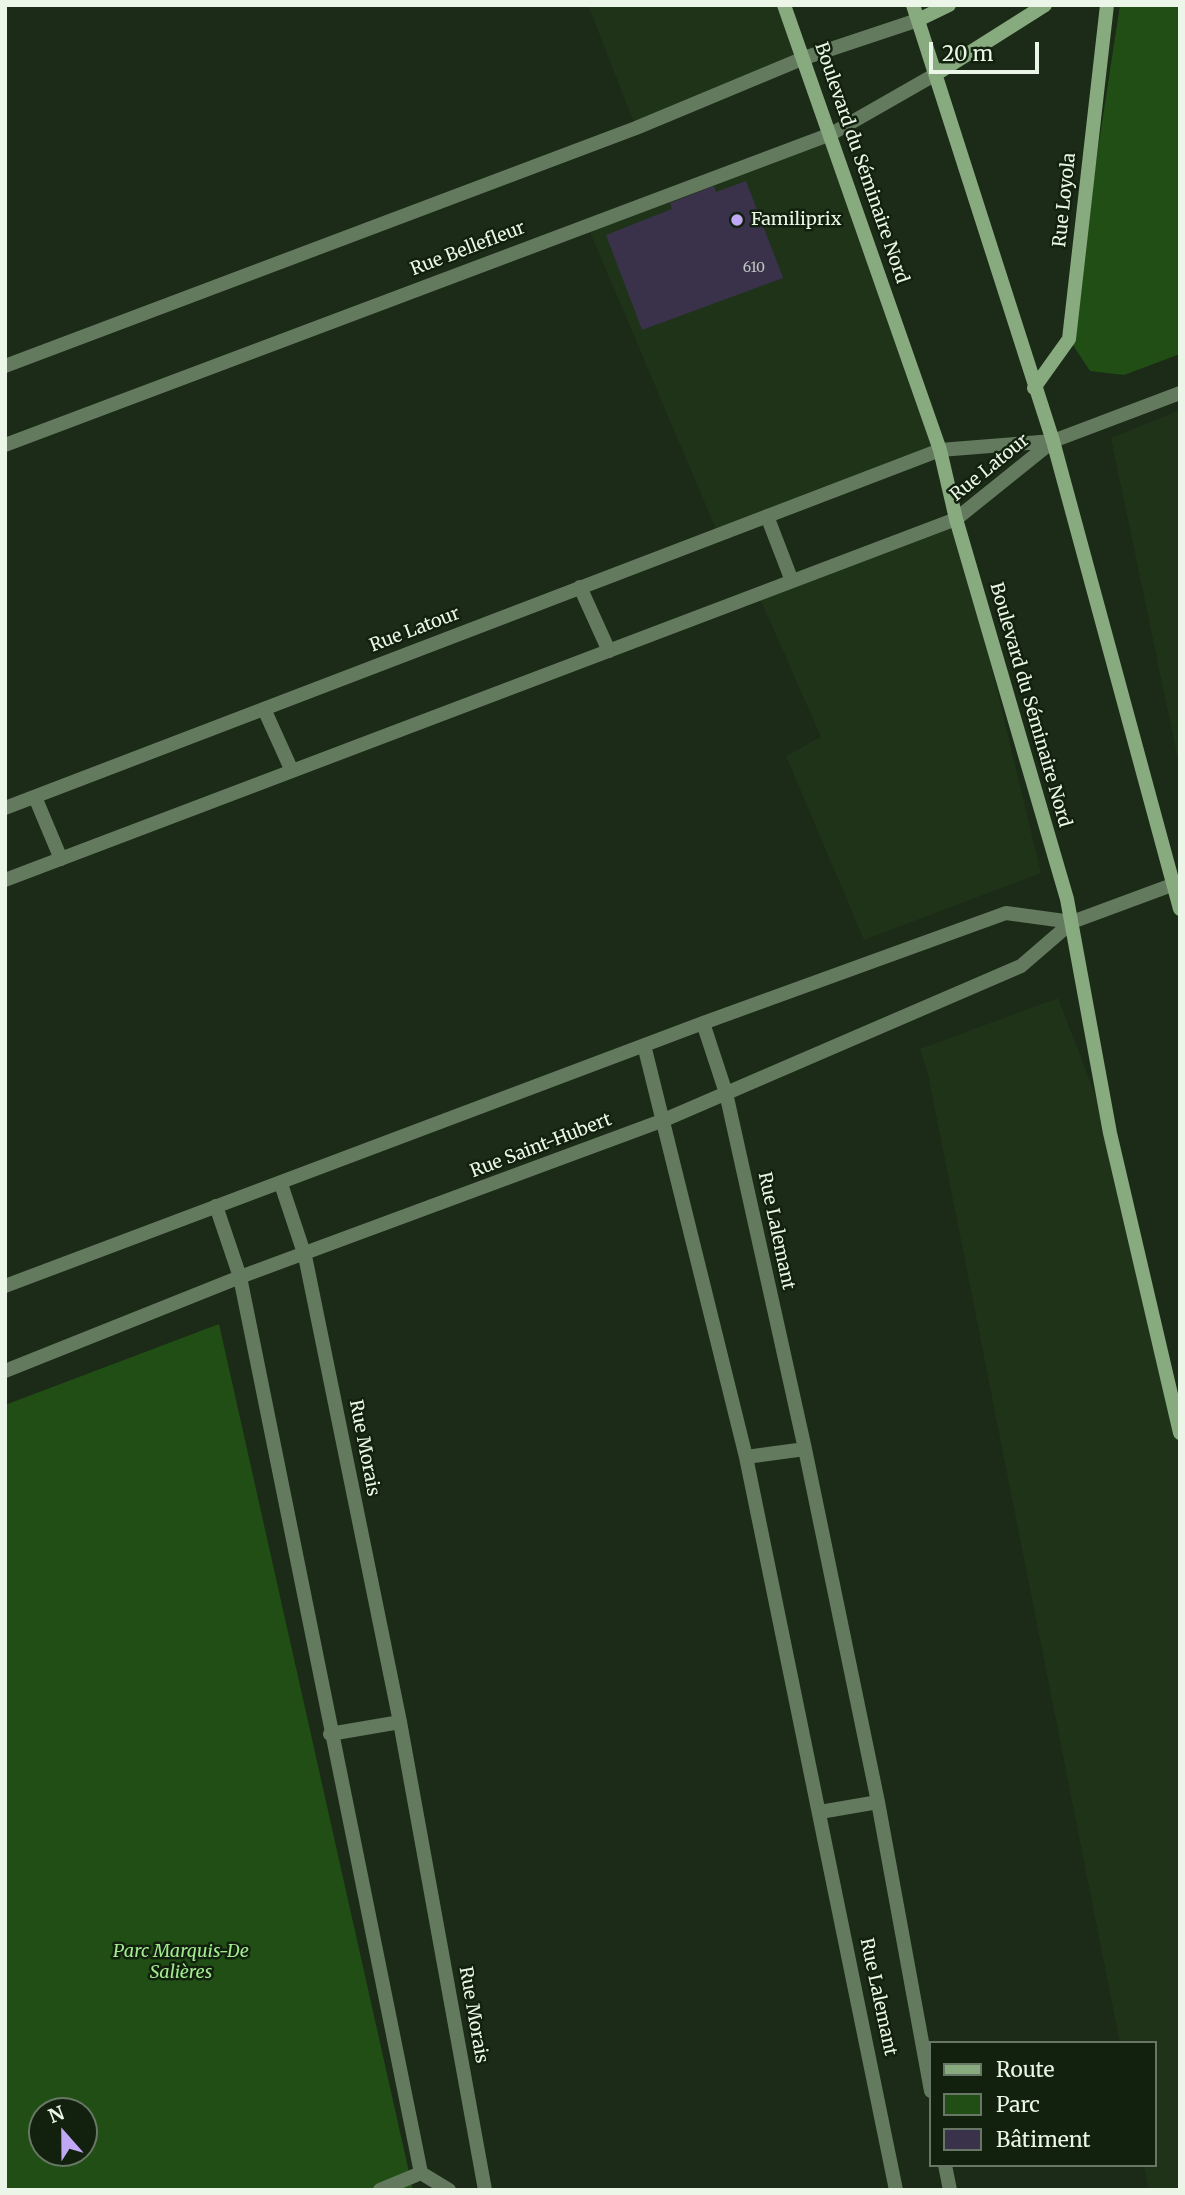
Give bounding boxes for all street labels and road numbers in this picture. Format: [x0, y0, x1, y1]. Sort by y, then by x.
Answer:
street label: Boulevard du Séminaire Nord [810, 40, 912, 286]
street label: Rue Loyola [1049, 152, 1081, 248]
street label: Rue Bellefleur [408, 217, 528, 281]
street label: Rue Latour [946, 430, 1034, 506]
street label: Boulevard du Séminaire Nord [985, 580, 1075, 830]
street label: Rue Latour [367, 603, 463, 657]
street label: Rue Saint-Hubert [467, 1109, 615, 1183]
street label: Rue Lalemant [753, 1170, 799, 1292]
street label: Rue Morais [344, 1398, 384, 1498]
street label: Rue Lalemant [855, 1936, 901, 2058]
street label: Rue Morais [454, 1965, 492, 2065]

